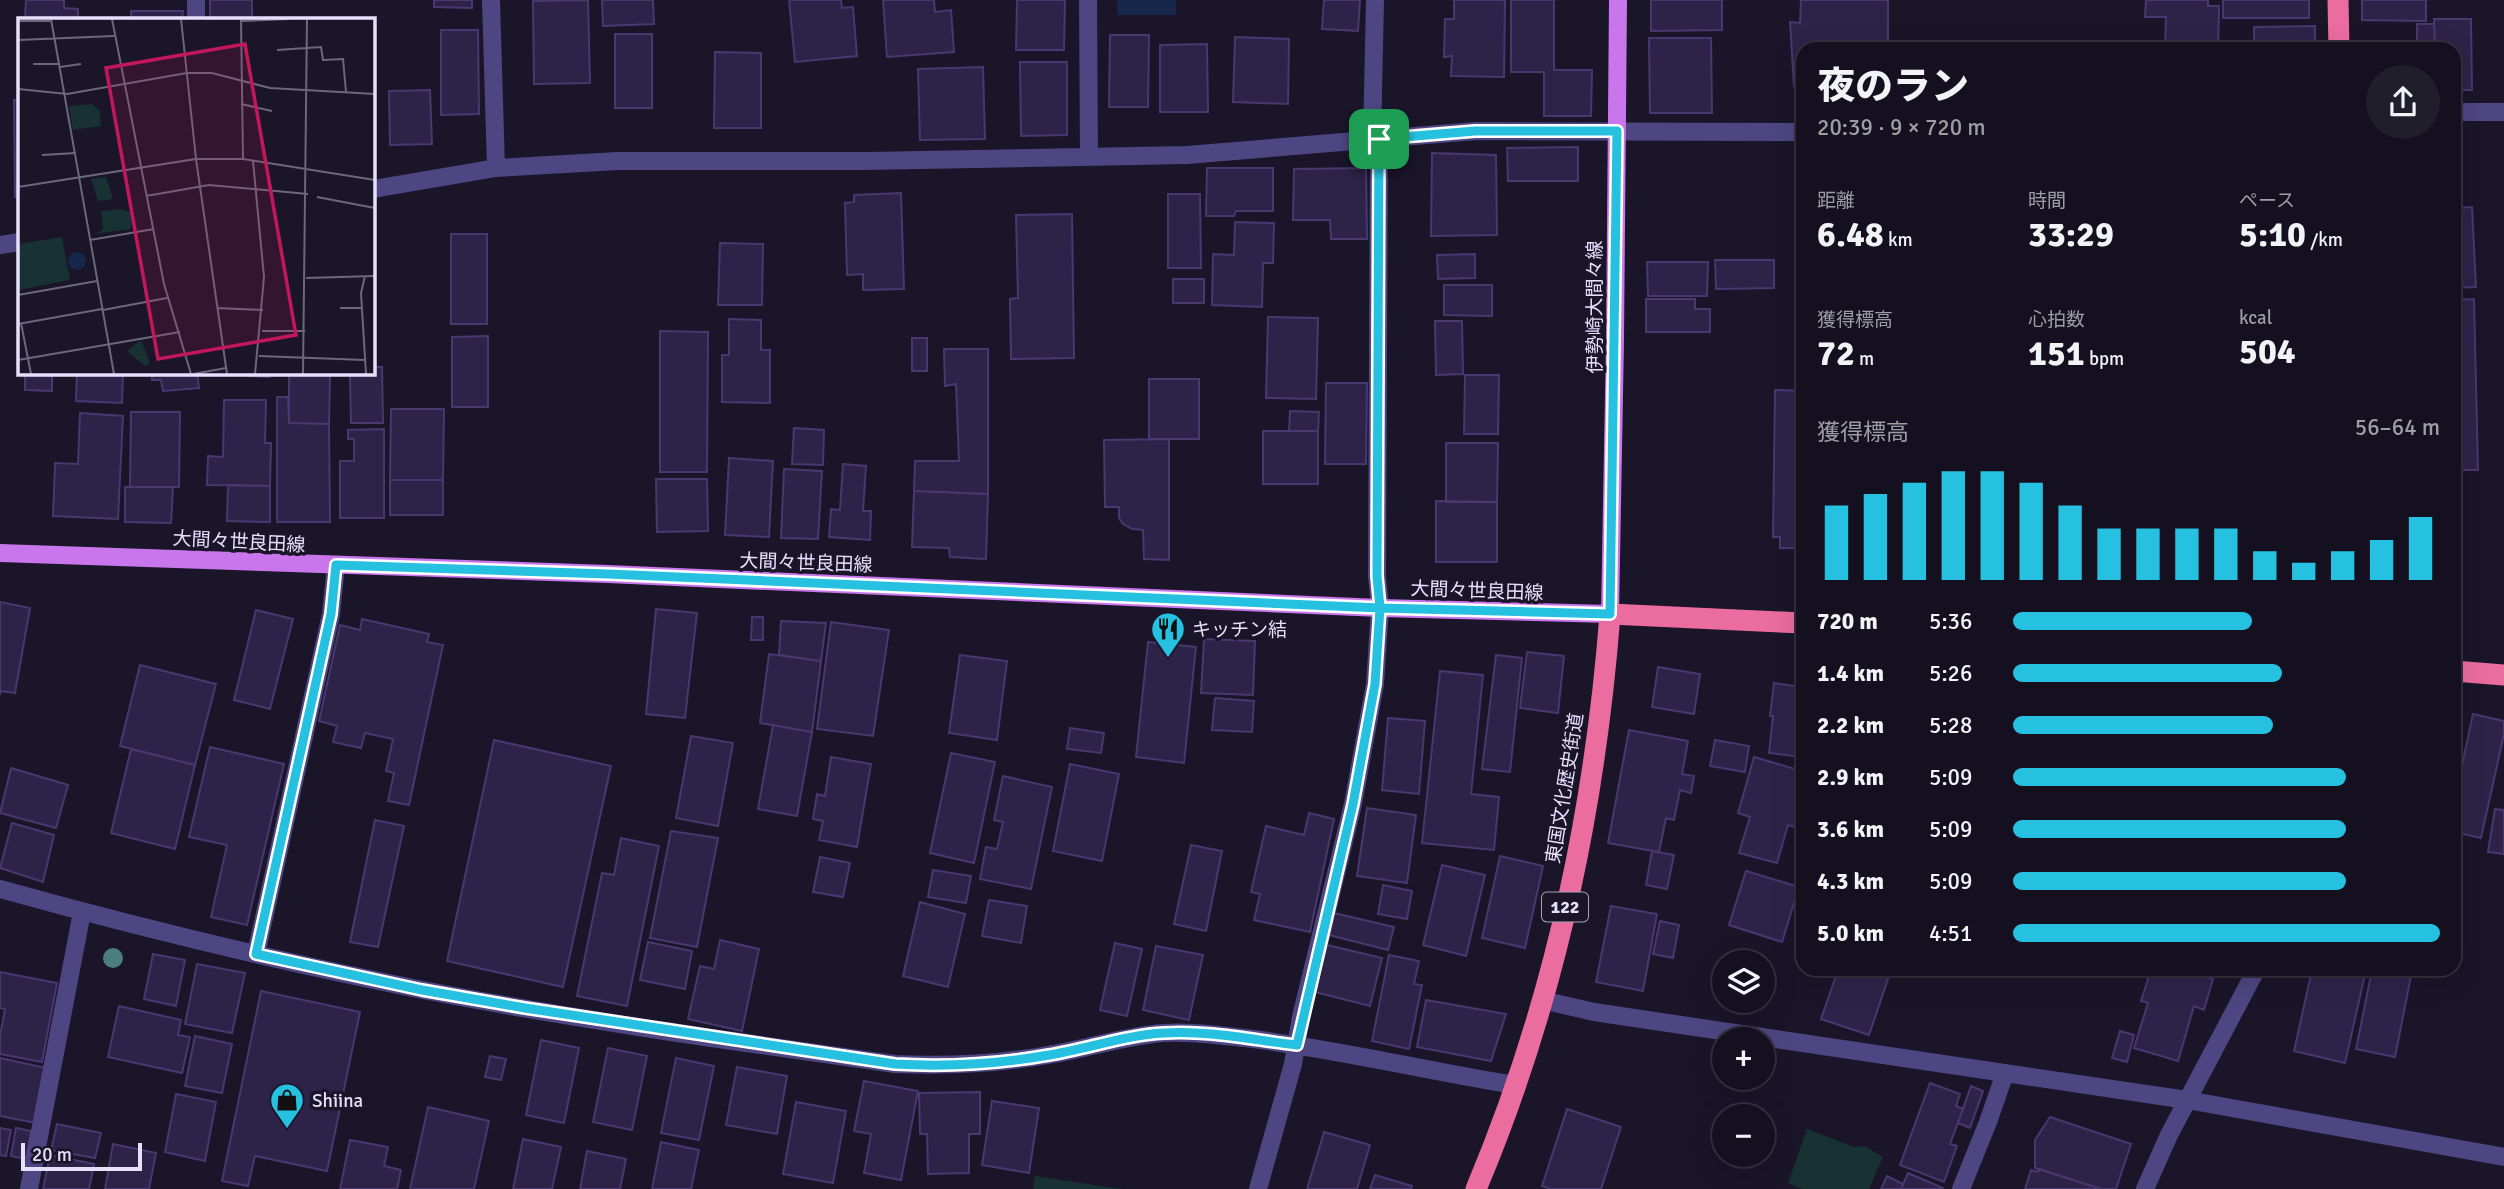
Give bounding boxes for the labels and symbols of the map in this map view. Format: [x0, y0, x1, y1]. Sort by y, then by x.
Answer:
inset map [18, 18, 374, 374]
pin [1349, 109, 1409, 169]
street label: 伊勢崎大間々線 [1583, 240, 1607, 374]
street label: 大間々世良田線 [172, 527, 306, 557]
street label: 大間々世良田線 [739, 549, 873, 577]
street label: 大間々世良田線 [1410, 577, 1544, 605]
restaurant icon: キッチン結 [1149, 610, 1187, 659]
place label: キッチン結 [1192, 618, 1287, 642]
street label: 東国文化歴史街道 [1541, 711, 1589, 865]
road number: 122 [1542, 893, 1588, 922]
shop icon: Shiina [268, 1081, 306, 1130]
place label: Shiina [312, 1089, 363, 1113]
scale bar [21, 1140, 142, 1172]

